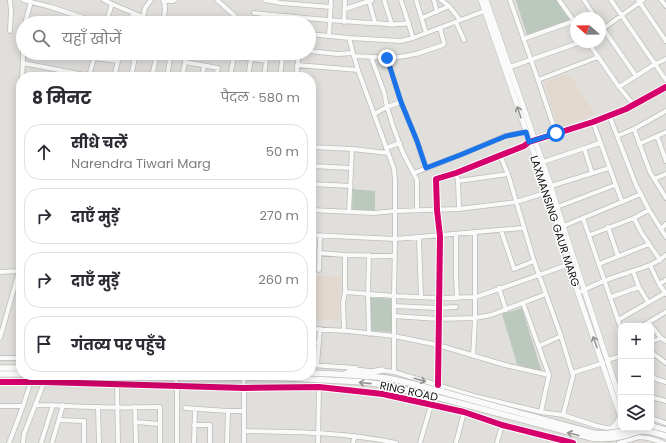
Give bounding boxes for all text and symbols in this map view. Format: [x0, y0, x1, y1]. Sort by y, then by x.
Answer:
north arrow [570, 12, 606, 48]
search box [16, 16, 316, 60]
icon: search [30, 27, 52, 49]
text: यहाँ खोजें [62, 28, 121, 49]
route end [378, 49, 396, 67]
text: 8 मिनट [32, 86, 91, 110]
text: पैदल · 580 m [221, 88, 300, 107]
one-way arrow [515, 106, 523, 118]
route start [547, 124, 565, 142]
text: सीधे चलें [71, 132, 127, 153]
icon: ahead [33, 141, 55, 163]
text: 50 m [266, 142, 299, 161]
street label: LAXMANSING GAUR MARG [526, 153, 584, 289]
text: Narendra Tiwari Marg [71, 154, 211, 173]
icon: right [33, 205, 55, 227]
text: दाएँ मुड़ें [71, 206, 119, 227]
text: 270 m [259, 206, 299, 225]
icon: right [33, 269, 55, 291]
text: दाएँ मुड़ें [71, 270, 119, 291]
text: 260 m [258, 270, 299, 289]
map controls [618, 323, 654, 431]
button: + [618, 323, 654, 359]
icon: arrive [33, 333, 55, 355]
text: गंतव्य पर पहुँचे [71, 334, 166, 355]
one-way arrow [591, 335, 598, 348]
button: − [618, 359, 654, 395]
street label: RING ROAD [378, 377, 440, 405]
one-way arrow [413, 377, 426, 384]
one-way arrow [359, 379, 372, 386]
button: layers [618, 395, 654, 431]
one-way arrow [567, 429, 580, 437]

